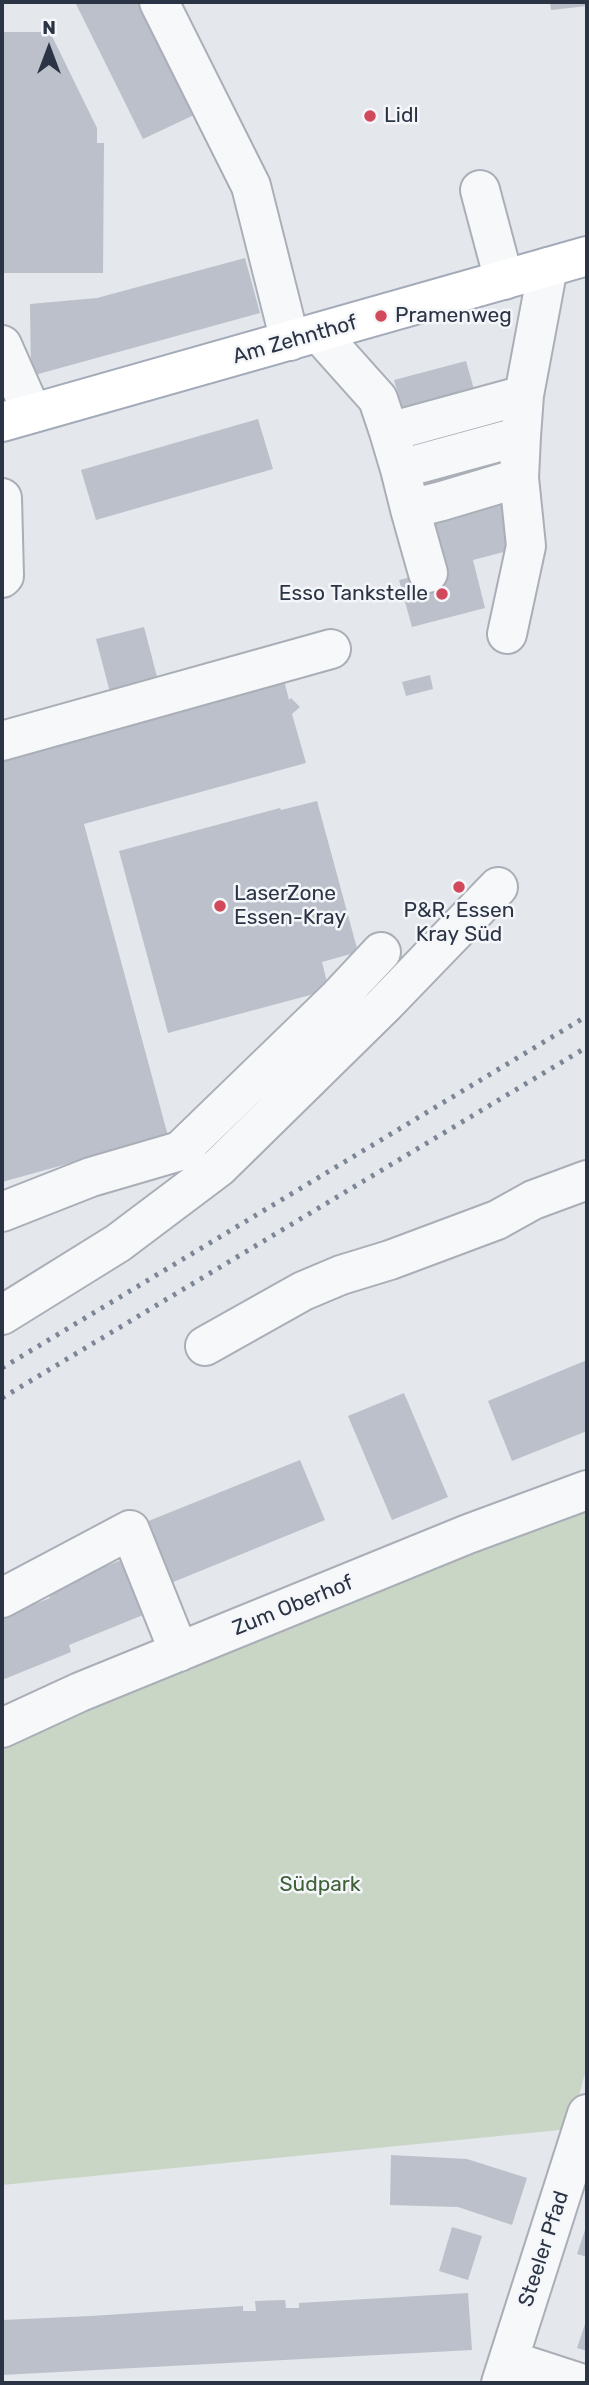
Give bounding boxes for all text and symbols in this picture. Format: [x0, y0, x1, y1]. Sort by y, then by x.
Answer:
north arrow [14, 14, 84, 84]
text: N [42, 16, 56, 39]
place label: Lidl [384, 103, 419, 129]
marker: Lidl [362, 108, 378, 124]
place label: Pramenweg [395, 303, 512, 329]
marker: Pramenweg [373, 308, 389, 324]
street label: Am Zehnthof [230, 310, 360, 370]
place label: Esso Tankstelle [279, 581, 428, 607]
marker: Esso Tankstelle [434, 586, 450, 602]
marker: P&R, Essen Kray Süd [451, 879, 467, 895]
place label: LaserZone Essen-Kray [234, 881, 346, 931]
marker: LaserZone Essen-Kray [212, 898, 228, 914]
place label: P&R, Essen Kray Süd [404, 898, 514, 948]
street label: Zum Oberhof [229, 1570, 357, 1642]
park label: Südpark [279, 1872, 361, 1898]
street label: Steeler Pfad [513, 2188, 575, 2310]

